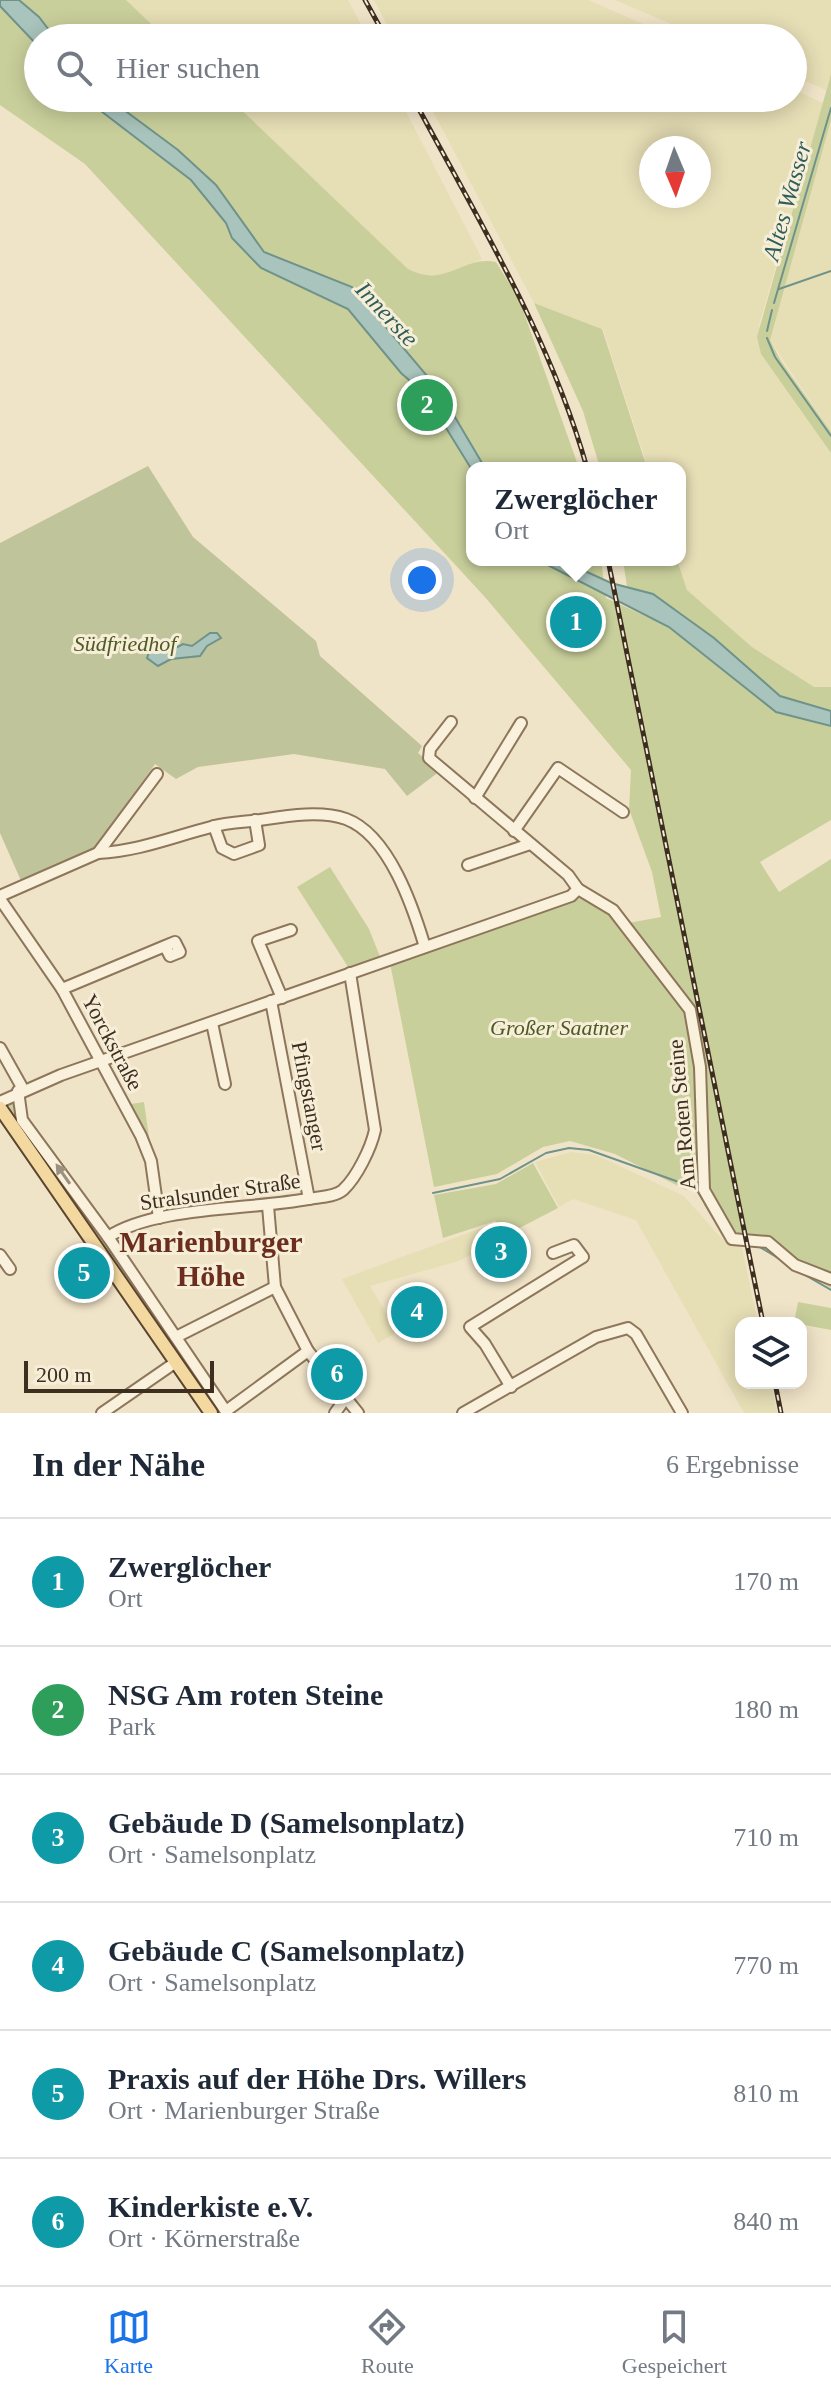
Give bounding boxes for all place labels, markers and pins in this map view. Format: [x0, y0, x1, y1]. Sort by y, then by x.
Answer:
pin: 2 [401, 375, 453, 435]
pin: 1 [550, 592, 602, 652]
pin: 3 [475, 1222, 527, 1282]
pin: 5 [58, 1243, 110, 1303]
pin: 4 [391, 1282, 443, 1342]
pin: 6 [311, 1344, 363, 1404]

